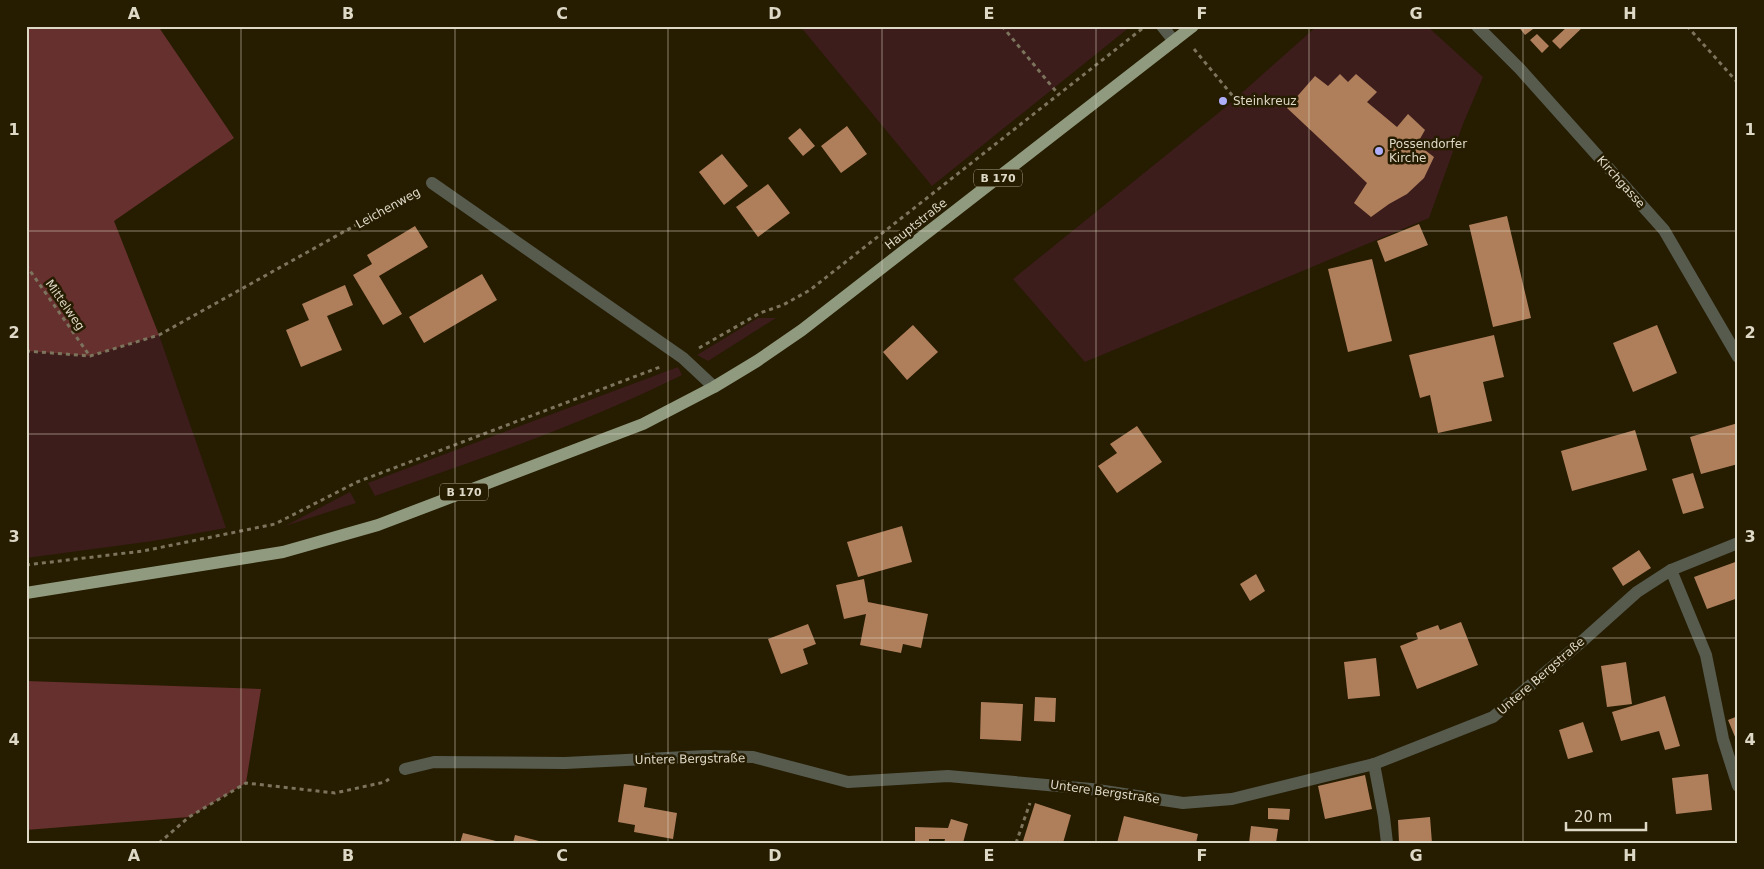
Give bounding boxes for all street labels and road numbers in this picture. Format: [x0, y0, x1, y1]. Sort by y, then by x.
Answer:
street label: Kirchgasse [1594, 153, 1648, 211]
road number: B 170 [974, 170, 1022, 187]
street label: Leichenweg [353, 185, 423, 231]
street label: Hauptstraße [882, 196, 950, 252]
street label: Mittelweg [42, 277, 88, 333]
road number: B 170 [440, 484, 488, 501]
street label: Untere Bergstraße [1495, 634, 1587, 718]
street label: Untere Bergstraße [635, 751, 745, 767]
street label: Untere Bergstraße [1049, 777, 1161, 807]

